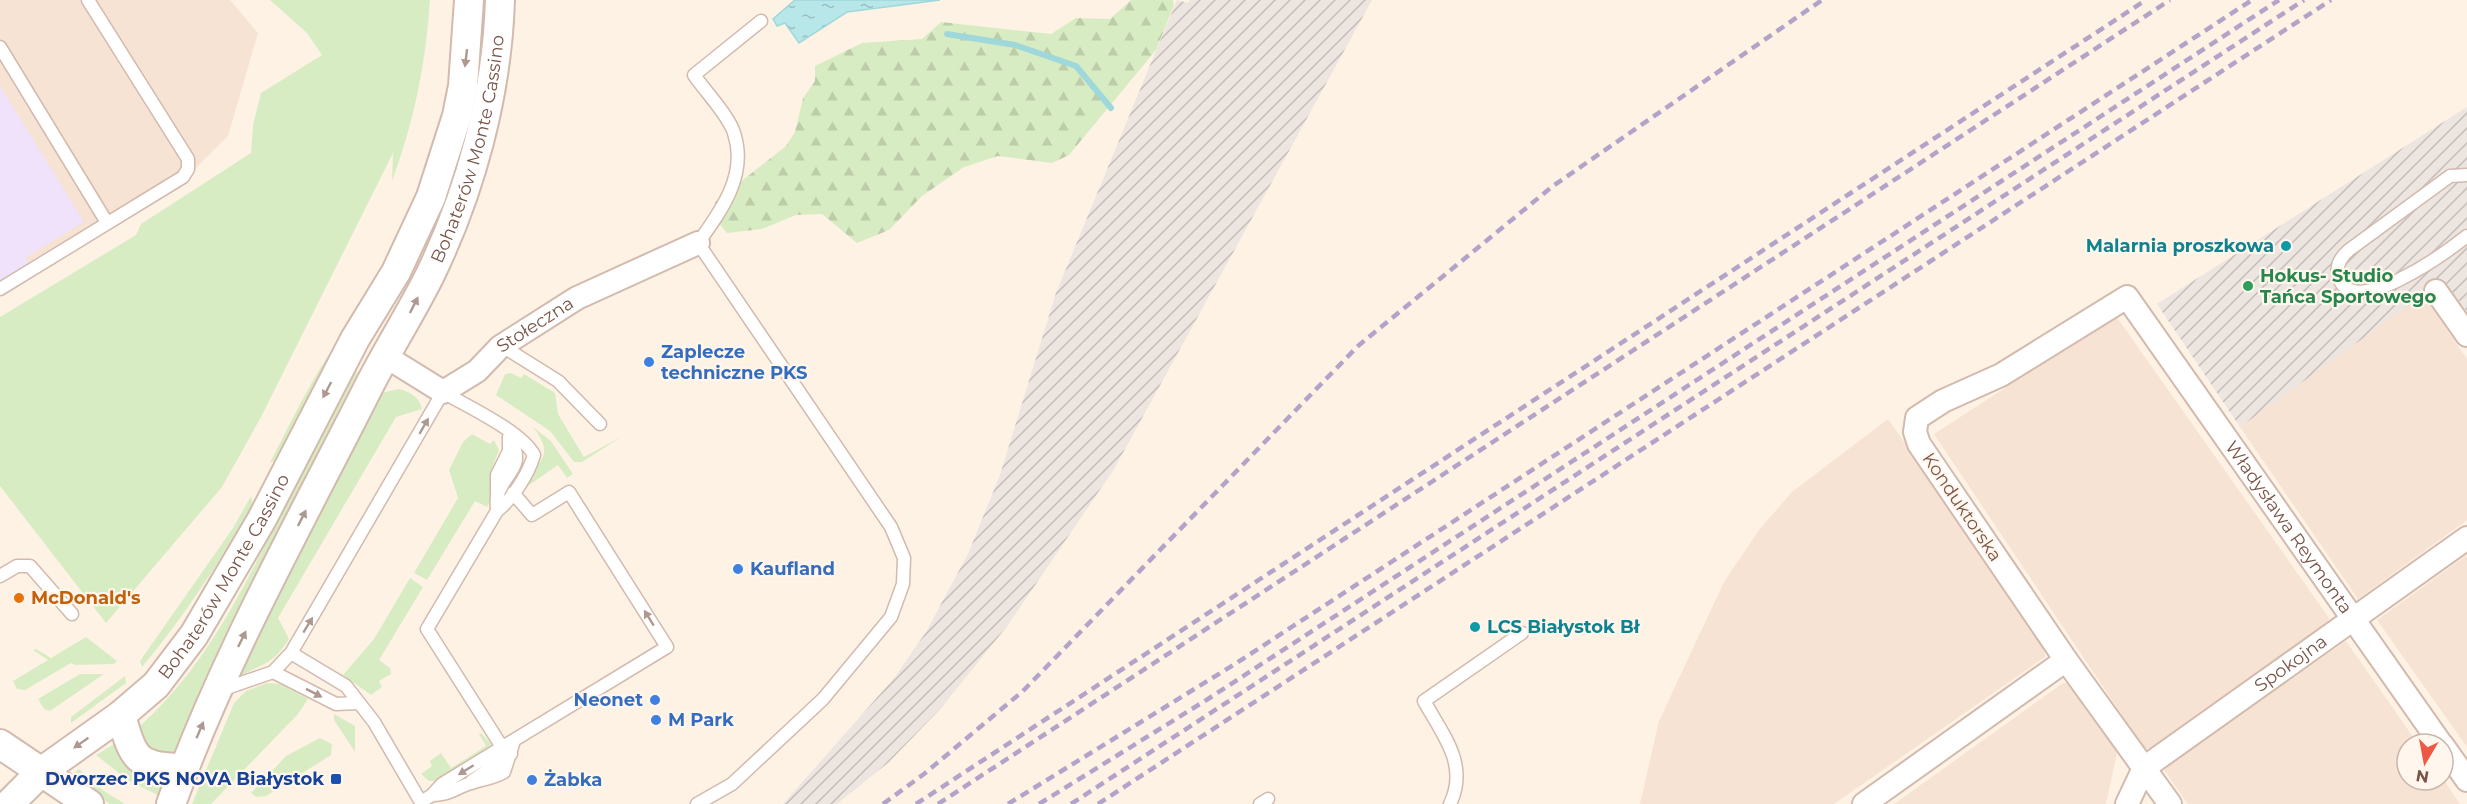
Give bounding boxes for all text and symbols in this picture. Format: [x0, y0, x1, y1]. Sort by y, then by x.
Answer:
street label: Bohaterów Monte Cassino [426, 34, 509, 267]
one-way arrow [461, 49, 471, 68]
place label: Malarnia proszkowa [2086, 235, 2274, 257]
marker: Malarnia proszkowa [2279, 239, 2293, 253]
place label: Hokus- Studio Tańca Sportowego [2260, 265, 2436, 308]
marker: Hokus- Studio Tańca Sportowego [2241, 279, 2255, 293]
street label: Stołeczna [492, 292, 578, 357]
one-way arrow [409, 297, 419, 314]
place label: Zaplecze techniczne PKS [661, 341, 808, 384]
marker: Zaplecze techniczne PKS [642, 355, 656, 369]
one-way arrow [322, 382, 332, 399]
one-way arrow [419, 417, 429, 434]
street label: Władysława Reymonta [2221, 437, 2357, 618]
street label: Konduktorska [1918, 448, 2006, 566]
street label: Bohaterów Monte Cassino [153, 470, 294, 684]
one-way arrow [297, 509, 307, 527]
place label: Kaufland [750, 558, 835, 580]
marker: Kaufland [731, 562, 745, 576]
place label: McDonald's [31, 587, 141, 609]
marker: McDonald's [12, 591, 26, 605]
one-way arrow [644, 610, 655, 626]
place label: LCS Białystok Bł [1487, 616, 1641, 638]
one-way arrow [302, 617, 313, 633]
marker: LCS Białystok Bł [1468, 620, 1482, 634]
street label: Spokojna [2250, 630, 2331, 697]
one-way arrow [237, 631, 247, 648]
one-way arrow [306, 688, 323, 698]
place label: Neonet [574, 689, 643, 711]
marker: Neonet [648, 693, 662, 707]
place label: M Park [668, 709, 734, 731]
marker: M Park [649, 713, 663, 727]
one-way arrow [196, 721, 205, 739]
north arrow [2395, 732, 2455, 792]
one-way arrow [73, 737, 89, 748]
one-way arrow [458, 764, 474, 775]
text: N [2414, 766, 2431, 787]
place label: Dworzec PKS NOVA Białystok [45, 768, 324, 790]
place label: Żabka [544, 769, 602, 791]
marker: Dworzec PKS NOVA Białystok [329, 772, 343, 786]
marker: Żabka [525, 773, 539, 787]

